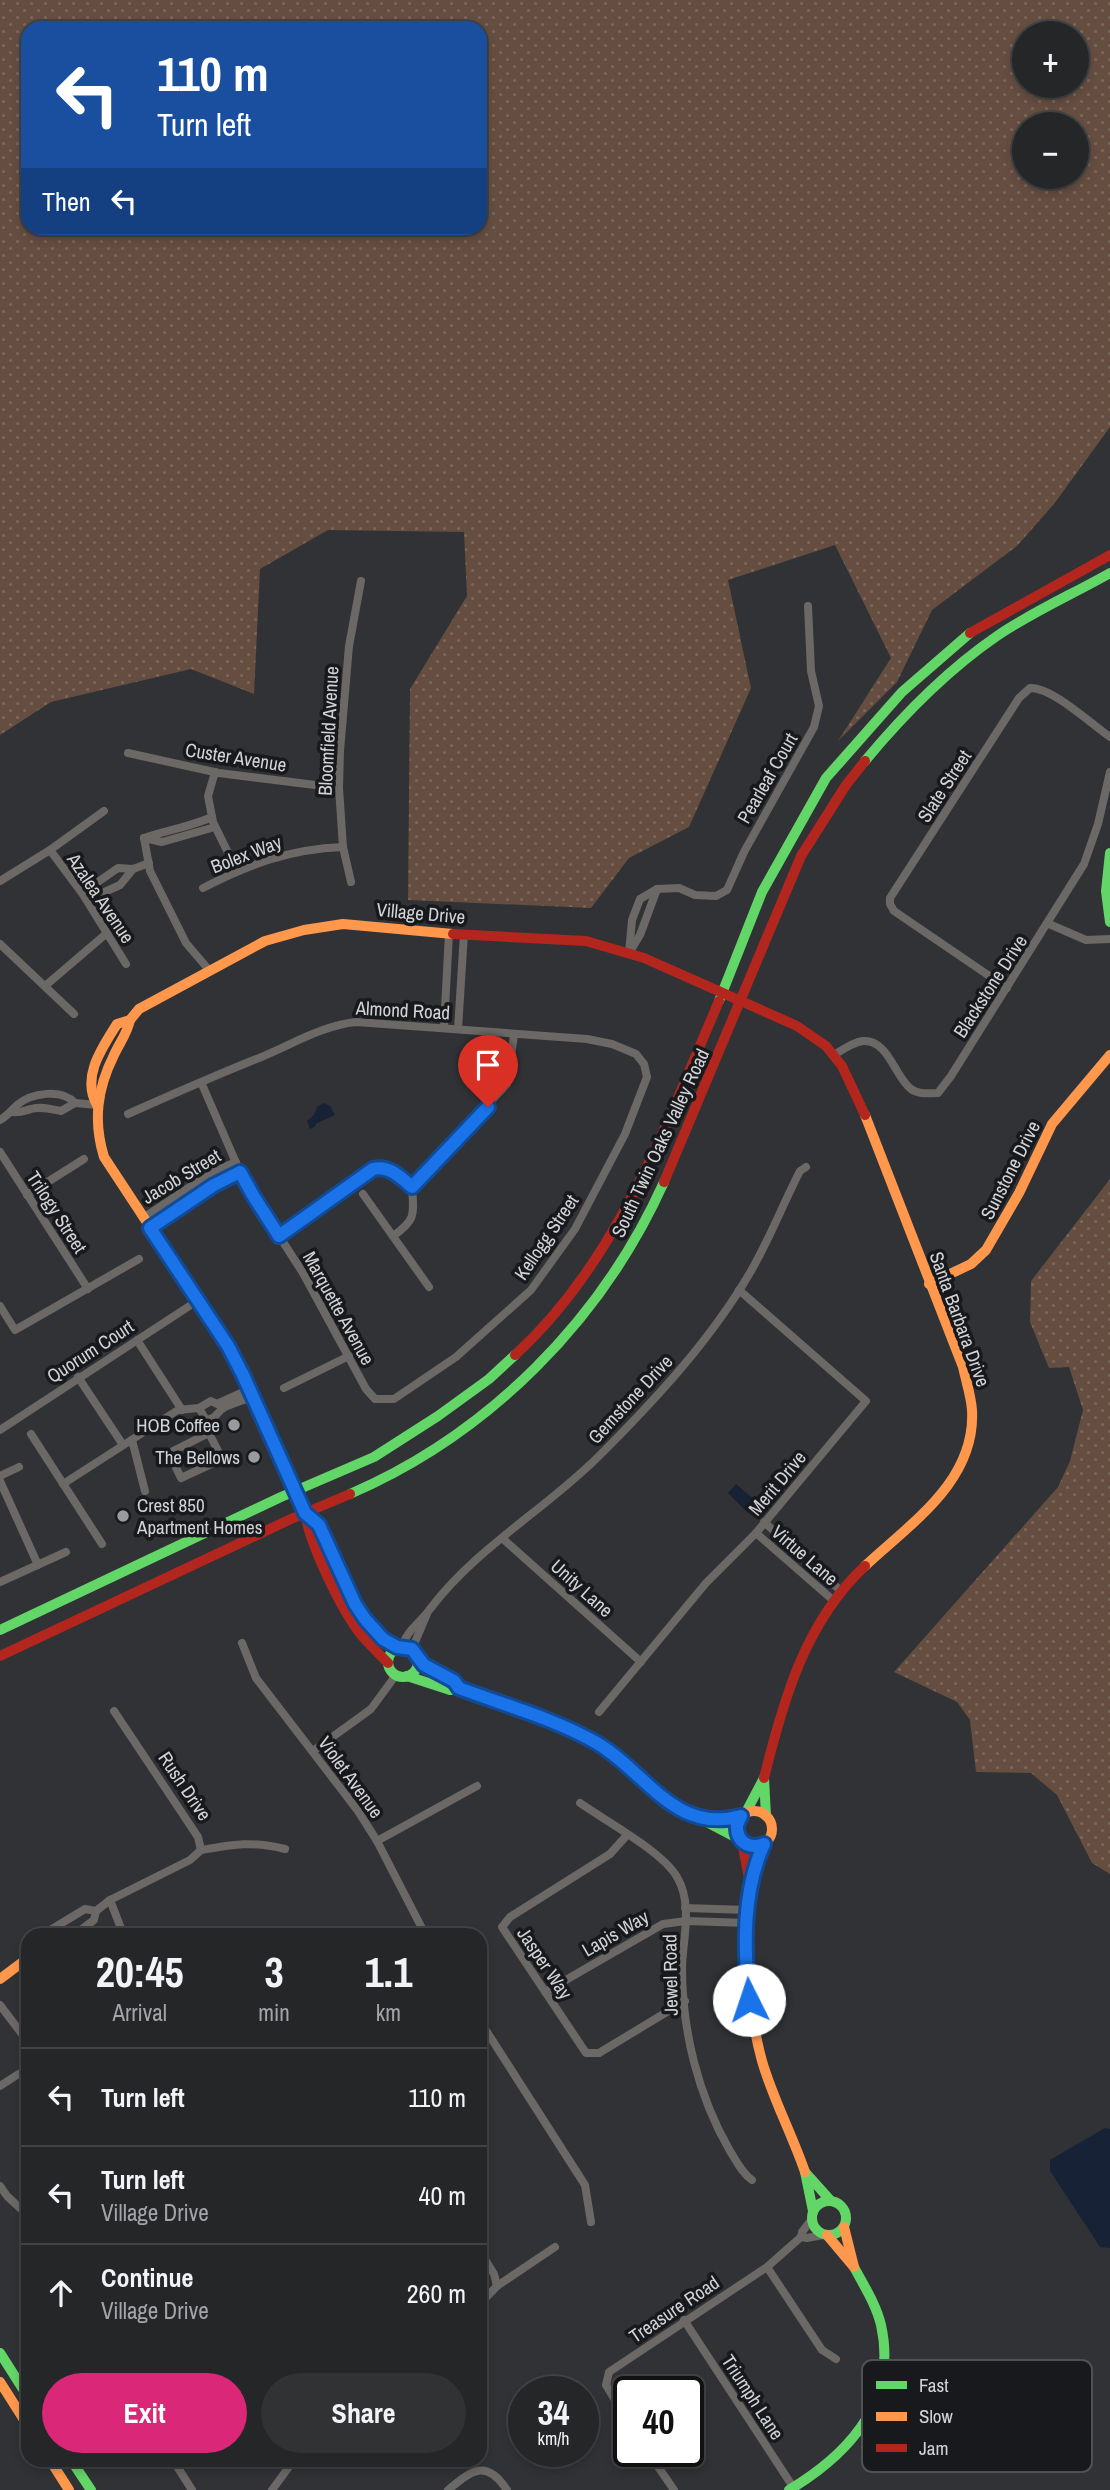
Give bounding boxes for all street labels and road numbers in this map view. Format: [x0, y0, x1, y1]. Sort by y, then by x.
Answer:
street label: Bloomfield Avenue [312, 666, 344, 796]
street label: Pearleaf Court [731, 727, 804, 828]
street label: Custer Avenue [184, 736, 288, 778]
street label: Slate Street [911, 744, 977, 827]
street label: Bolex Way [207, 829, 285, 879]
street label: Azalea Avenue [61, 847, 141, 948]
street label: Village Drive [376, 896, 466, 930]
street label: Blackstone Drive [947, 930, 1033, 1042]
street label: Almond Road [354, 994, 451, 1025]
street label: South Twin Oaks Valley Road [605, 1044, 715, 1242]
street label: Sunstone Drive [974, 1116, 1046, 1224]
street label: Jacob Street [137, 1142, 226, 1210]
street label: Trilogy Street [21, 1166, 94, 1259]
street label: Kellogg Street [508, 1189, 585, 1285]
street label: Marquette Avenue [297, 1247, 381, 1369]
street label: Santa Barbara Drive [923, 1248, 997, 1390]
street label: Quorum Court [42, 1313, 139, 1389]
street label: Gemstone Drive [582, 1349, 678, 1449]
street label: Merit Drive [742, 1445, 812, 1521]
street label: Virtue Lane [766, 1519, 844, 1591]
street label: Unity Lane [545, 1553, 619, 1623]
street label: Violet Avenue [312, 1731, 390, 1823]
street label: Rush Drive [152, 1746, 218, 1826]
street label: Lapis Way [577, 1903, 653, 1963]
street label: Jasper Way [511, 1922, 579, 2004]
street label: Jewel Road [656, 1934, 684, 2016]
street label: Treasure Road [624, 2269, 724, 2349]
street label: Triumph Lane [716, 2349, 790, 2445]

